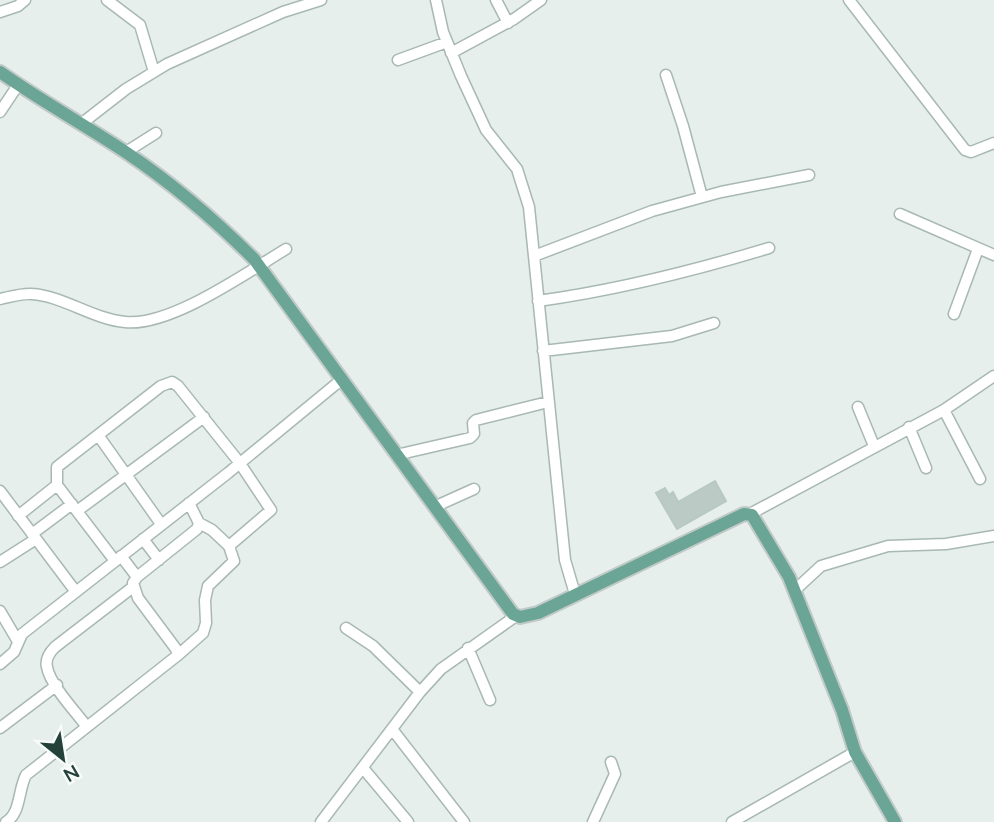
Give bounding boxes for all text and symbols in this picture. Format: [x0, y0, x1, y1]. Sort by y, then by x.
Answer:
north arrow [28, 724, 98, 794]
text: N [59, 760, 84, 788]

